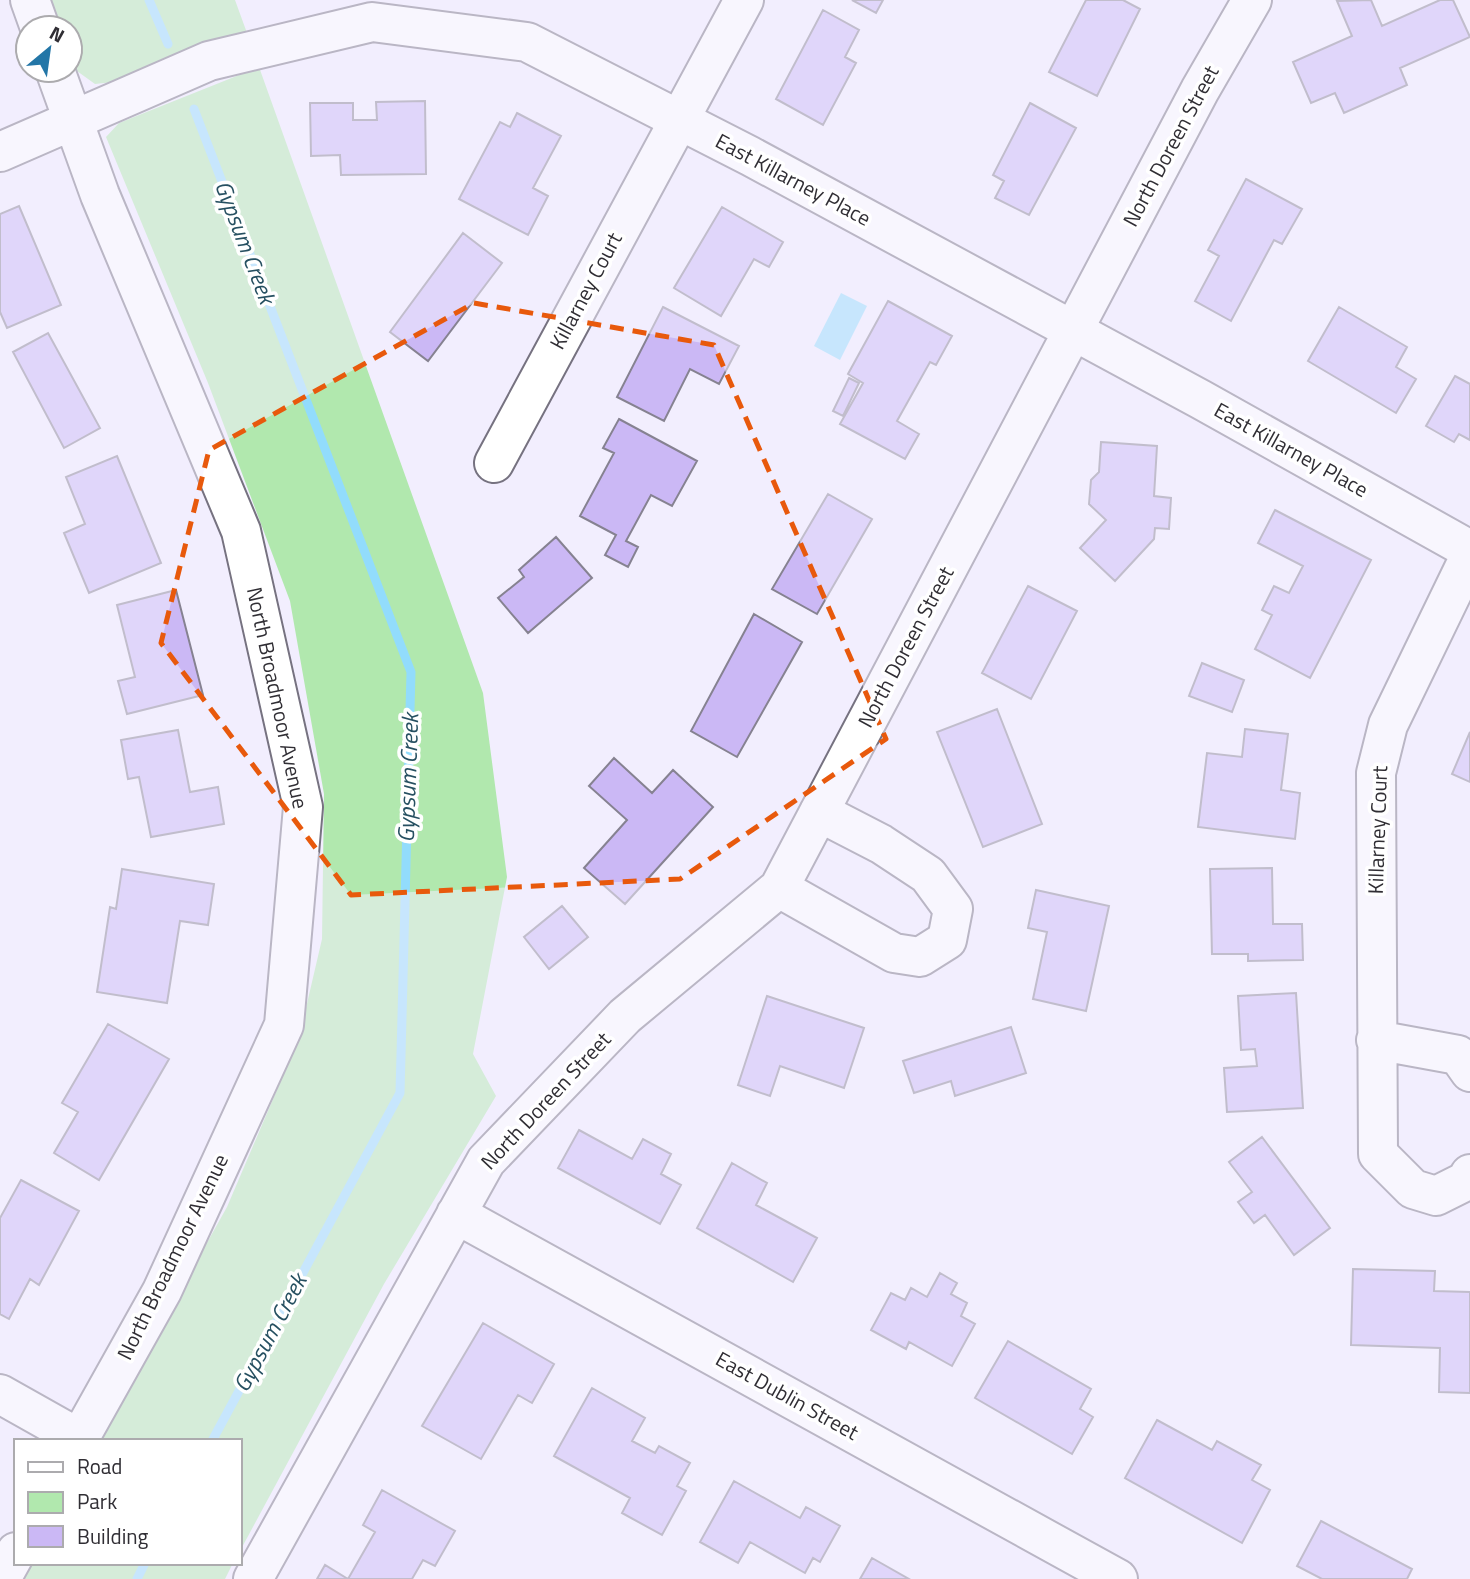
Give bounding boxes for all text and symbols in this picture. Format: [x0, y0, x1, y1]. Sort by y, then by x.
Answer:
north arrow [14, 14, 84, 84]
text: N [45, 18, 70, 50]
street label: North Doreen Street [1114, 59, 1226, 232]
street label: East Killarney Place [710, 125, 877, 234]
water label: Gypsum Creek [206, 175, 286, 311]
street label: Killarney Court [541, 226, 630, 355]
street label: East Killarney Place [1209, 393, 1374, 505]
street label: North Doreen Street [849, 560, 961, 733]
street label: North Broadmoor Avenue [239, 584, 317, 812]
water label: Gypsum Creek [388, 710, 427, 843]
street label: Killarney Court [1359, 765, 1395, 895]
street label: North Doreen Street [473, 1024, 618, 1177]
street label: North Broadmoor Avenue [108, 1148, 236, 1365]
water label: Gypsum Creek [224, 1265, 317, 1398]
street label: East Dublin Street [710, 1343, 865, 1448]
legend [14, 1439, 242, 1565]
text: Road [77, 1450, 122, 1482]
text: Park [77, 1485, 117, 1517]
text: Building [77, 1520, 149, 1552]

